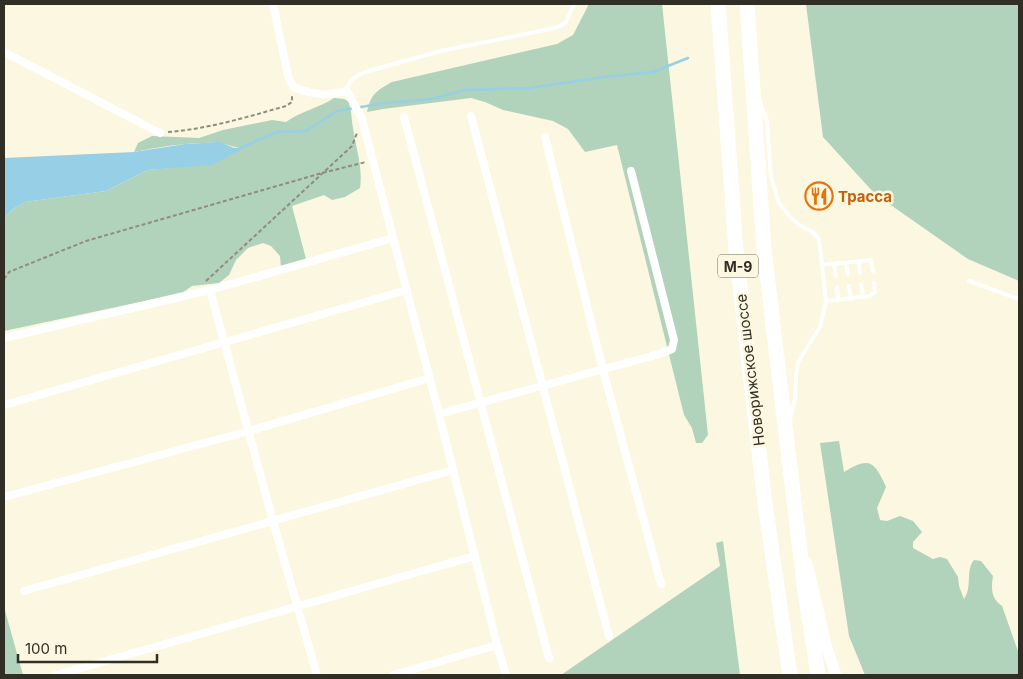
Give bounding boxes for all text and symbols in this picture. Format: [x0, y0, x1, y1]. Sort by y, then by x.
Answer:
restaurant icon: Трасса [804, 181, 834, 211]
place label: Трасса [838, 187, 892, 206]
road number: М-9 [718, 255, 758, 278]
street label: Новорижское шоссе [731, 293, 769, 447]
scale bar [18, 632, 156, 664]
text: 100 m [25, 639, 67, 658]

